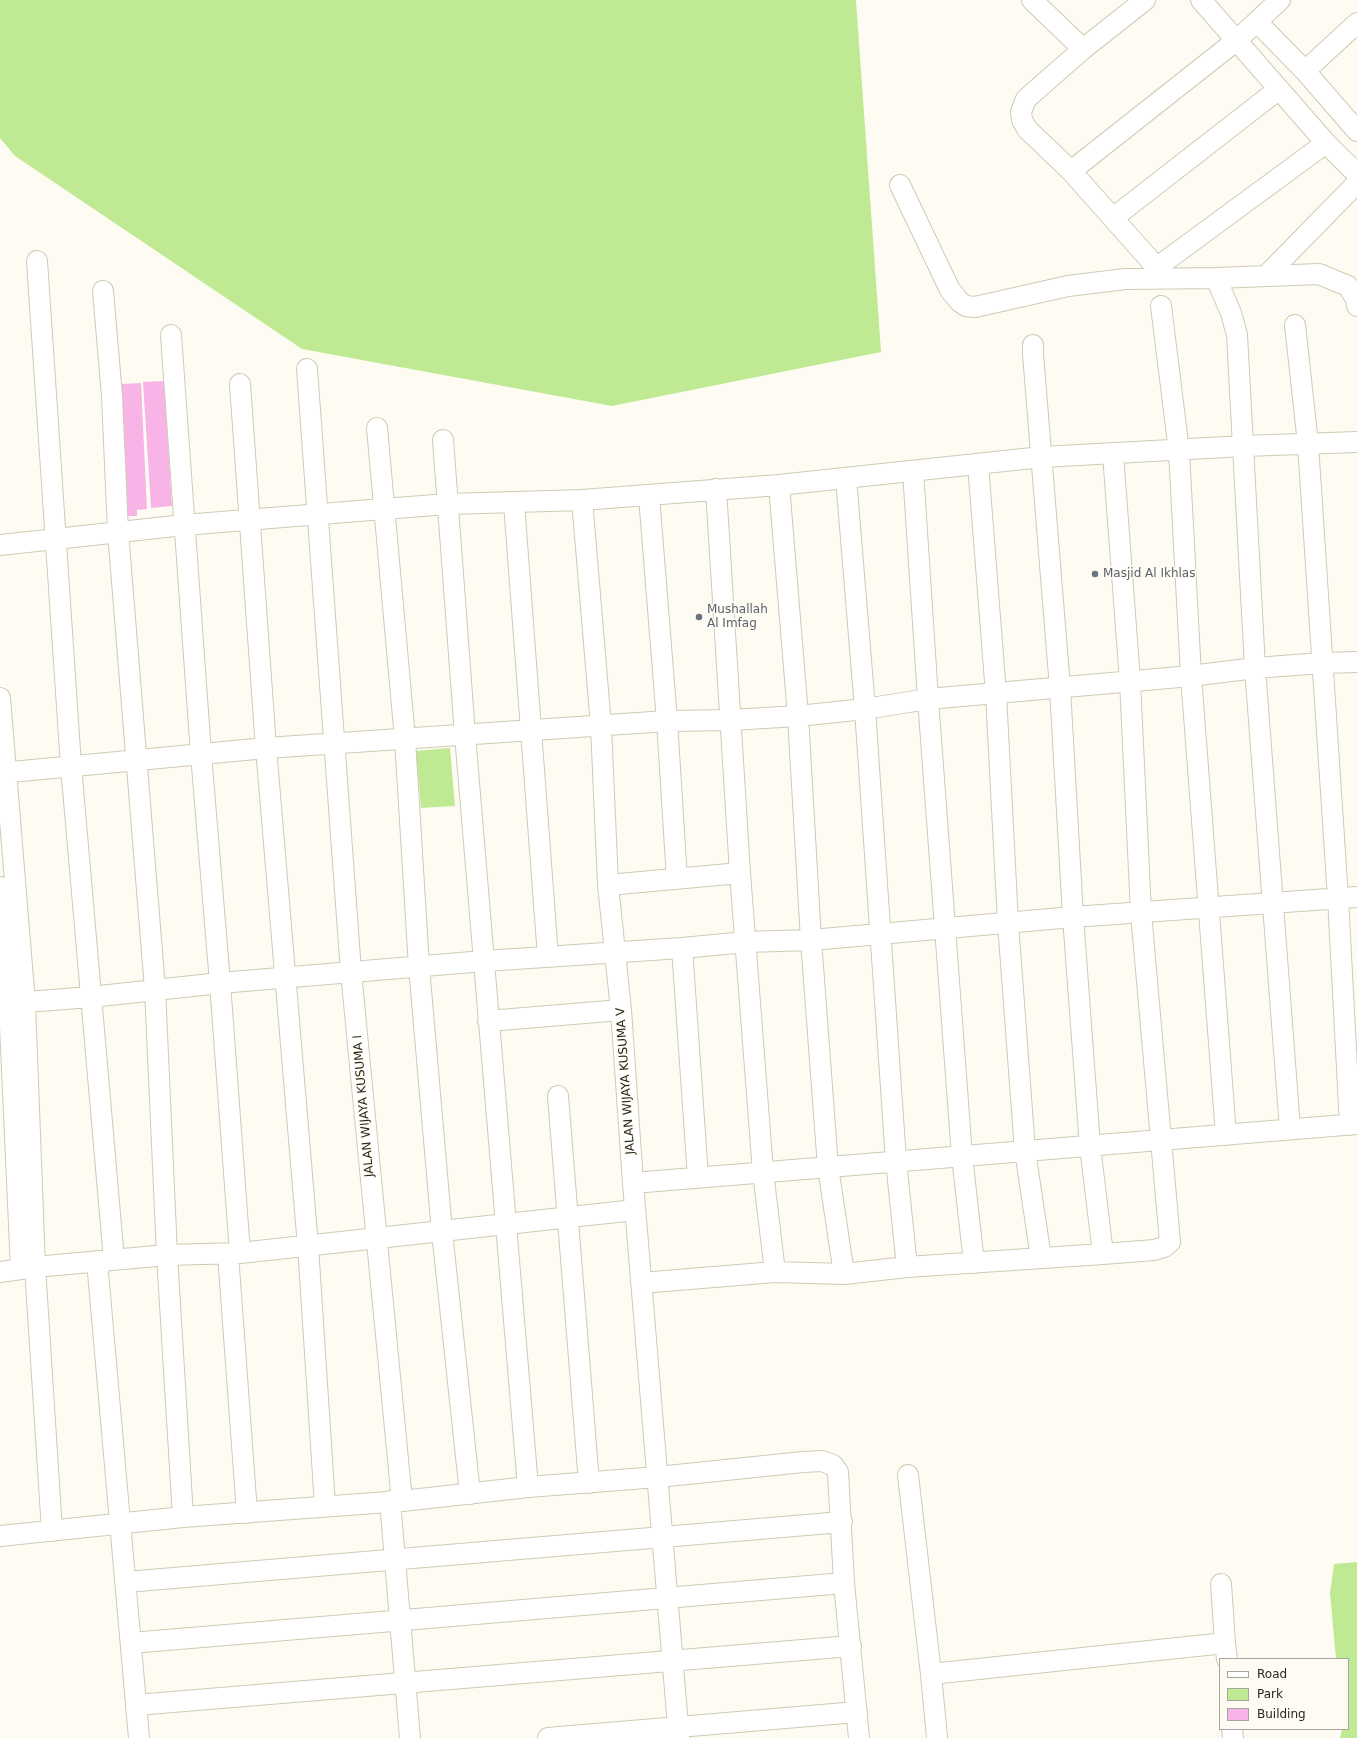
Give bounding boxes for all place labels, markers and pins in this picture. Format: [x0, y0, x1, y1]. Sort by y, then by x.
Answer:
place label: Masjid Al Ikhlas [1103, 567, 1195, 581]
marker: Masjid Al Ikhlas [1090, 569, 1100, 579]
place label: Mushallah Al Imfag [707, 603, 768, 631]
marker: Mushallah Al Imfag [694, 612, 704, 622]

